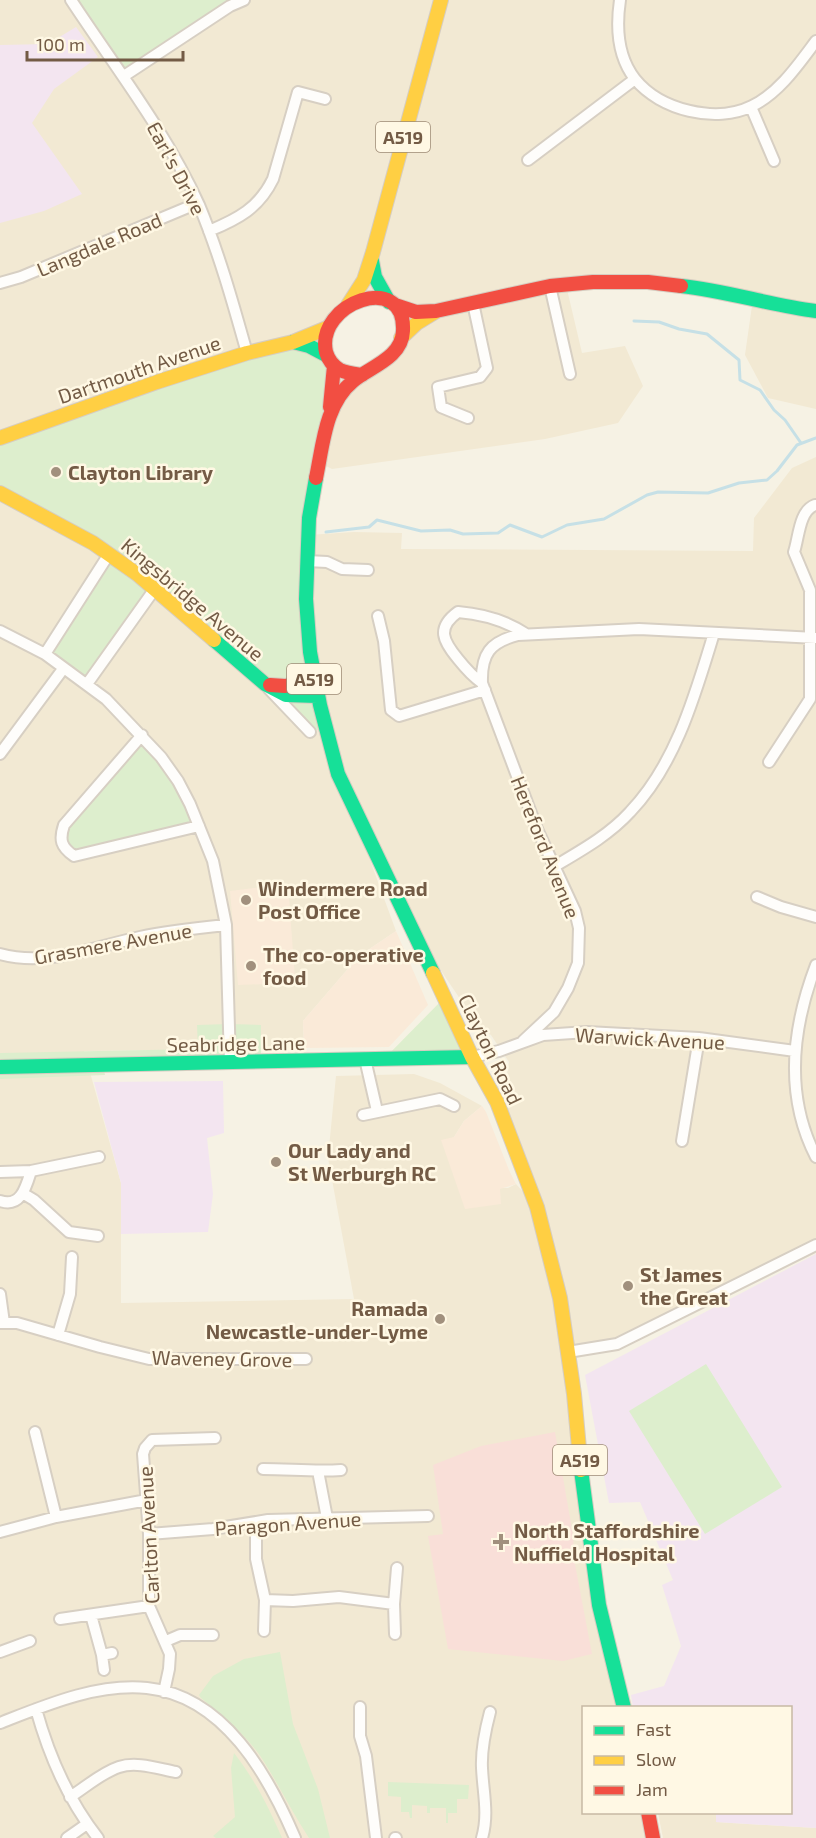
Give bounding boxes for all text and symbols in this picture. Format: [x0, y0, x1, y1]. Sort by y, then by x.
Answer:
scale bar [27, 24, 183, 62]
text: 100 m [36, 33, 85, 55]
street label: Earl's Drive [142, 117, 212, 219]
road number: A519 [376, 122, 430, 152]
street label: Langdale Road [33, 207, 165, 281]
street label: Dartmouth Avenue [55, 330, 223, 408]
place label: Clayton Library [68, 460, 214, 485]
marker: Clayton Library [49, 465, 63, 479]
street label: Kingsbridge Avenue [117, 532, 269, 666]
road number: A519 [287, 664, 341, 694]
street label: Hereford Avenue [506, 772, 586, 922]
place label: Windermere Road Post Office [258, 876, 428, 923]
marker: Windermere Road Post Office [239, 893, 253, 907]
street label: Grasmere Avenue [32, 917, 194, 969]
place label: The co-operative food [263, 942, 424, 989]
marker: The co-operative food [244, 959, 258, 973]
street label: Clayton Road [454, 990, 528, 1108]
street label: Warwick Avenue [575, 1022, 725, 1054]
street label: Seabridge Lane [166, 1030, 306, 1056]
place label: Our Lady and St Werburgh RC [288, 1138, 436, 1185]
marker: Our Lady and St Werburgh RC [269, 1155, 283, 1169]
place label: St James the Great [640, 1262, 728, 1309]
marker: St James the Great [621, 1279, 635, 1293]
place label: Ramada Newcastle-under-Lyme [206, 1296, 428, 1344]
marker: Ramada Newcastle-under-Lyme [433, 1312, 447, 1326]
street label: Waveney Grove [151, 1345, 293, 1371]
road number: A519 [553, 1445, 607, 1475]
street label: Carlton Avenue [132, 1466, 164, 1604]
street label: Paragon Avenue [214, 1506, 362, 1540]
place label: North Staffordshire Nuffield Hospital [514, 1518, 700, 1565]
marker: North Staffordshire Nuffield Hospital [492, 1533, 510, 1551]
legend [582, 1706, 792, 1814]
text: Fast [636, 1718, 671, 1740]
text: Slow [636, 1748, 677, 1770]
text: Jam [636, 1778, 668, 1800]

